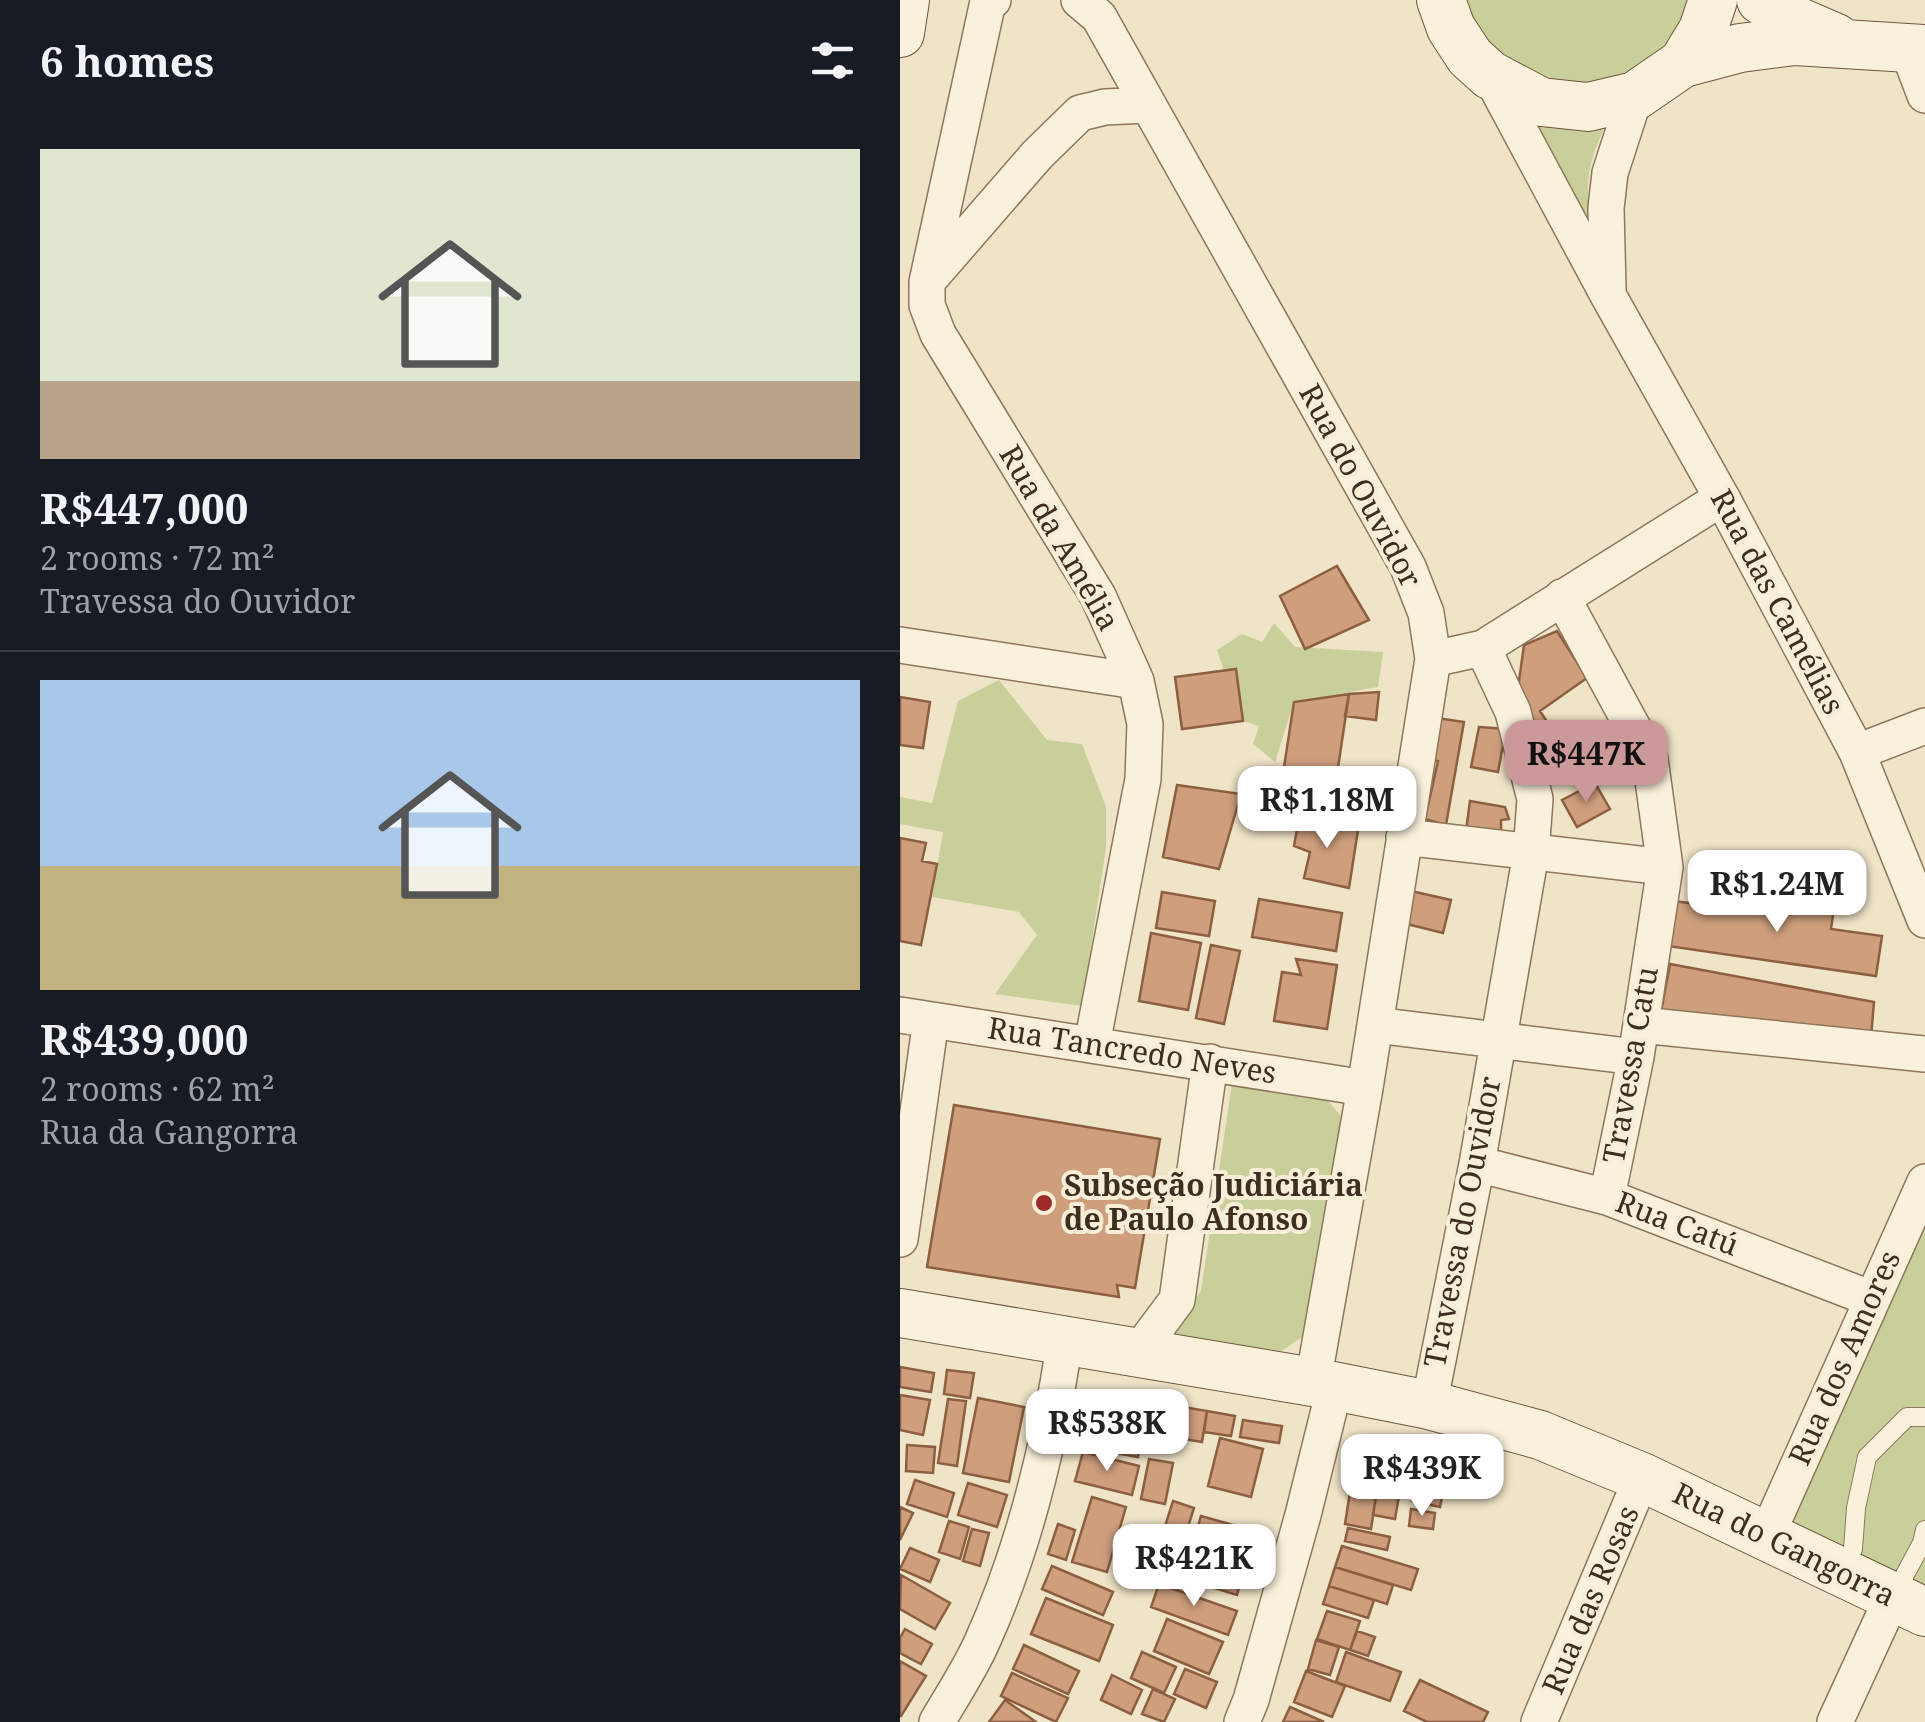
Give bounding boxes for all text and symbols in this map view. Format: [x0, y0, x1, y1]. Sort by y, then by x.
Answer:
text: 6 homes [40, 32, 214, 89]
icon: filters [805, 33, 860, 88]
icon: home [360, 214, 540, 394]
street label: Rua do Ouvidor [1290, 376, 1432, 594]
street label: Rua da Amélia [991, 437, 1130, 638]
text: R$447,000 [40, 479, 248, 536]
street label: Rua das Camélias [1702, 482, 1855, 721]
text: 2 rooms · 72 m² [40, 536, 275, 579]
text: Travessa do Ouvidor [40, 579, 355, 622]
pin: R$447K [1505, 720, 1667, 805]
text: R$447K [1527, 731, 1645, 774]
icon: home [360, 745, 540, 925]
pin: R$1.18M [1235, 766, 1419, 851]
text: R$1.18M [1260, 777, 1394, 820]
pin: R$1.24M [1685, 850, 1869, 935]
text: R$1.24M [1710, 861, 1844, 904]
street label: Travessa Catu [1592, 963, 1667, 1166]
street label: Rua Tancredo Neves [985, 1006, 1279, 1093]
text: R$439,000 [40, 1010, 248, 1067]
text: 2 rooms · 62 m² [40, 1067, 275, 1110]
street label: Travessa do Ouvidor [1413, 1073, 1510, 1371]
text: Rua da Gangorra [40, 1110, 298, 1153]
place label: Subseção Judiciária de Paulo Afonso [1064, 1164, 1363, 1239]
street label: Rua Catú [1610, 1180, 1745, 1265]
marker: Subseção Judiciária de Paulo Afonso [1033, 1192, 1055, 1214]
street label: Rua dos Amores [1778, 1244, 1909, 1471]
pin: R$538K [1026, 1389, 1188, 1474]
text: R$538K [1048, 1400, 1166, 1443]
pin: R$439K [1341, 1434, 1503, 1519]
text: R$439K [1363, 1445, 1481, 1488]
street label: Rua do Gangorra [1667, 1472, 1903, 1615]
street label: Rua das Rosas [1531, 1499, 1648, 1700]
pin: R$421K [1113, 1524, 1275, 1609]
text: R$421K [1135, 1535, 1253, 1578]

